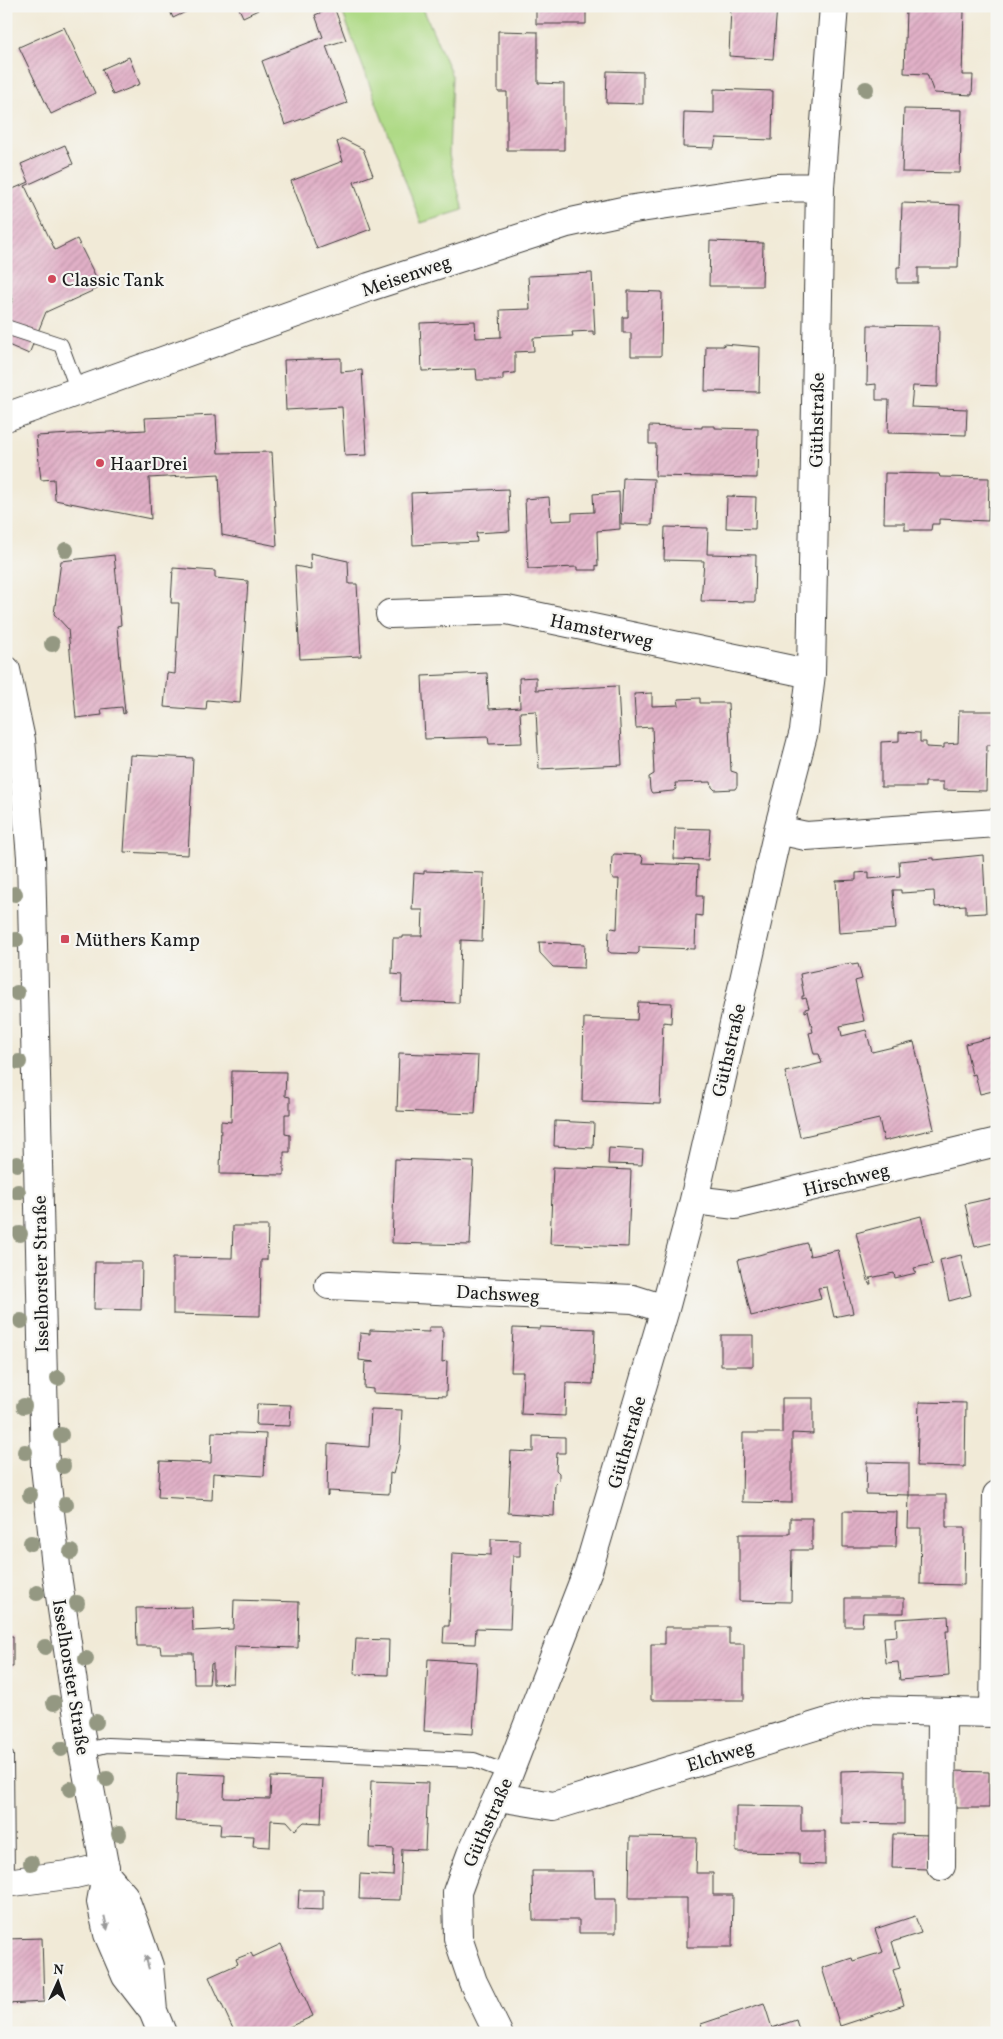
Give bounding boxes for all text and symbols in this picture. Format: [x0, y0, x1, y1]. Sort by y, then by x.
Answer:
street label: Meisenweg [358, 249, 455, 304]
place label: Classic Tank [62, 268, 164, 294]
marker: Classic Tank [46, 273, 58, 285]
street label: Güthstraße [804, 372, 832, 468]
place label: HaarDrei [110, 452, 188, 478]
marker: HaarDrei [94, 457, 106, 469]
street label: Hamsterweg [547, 608, 656, 656]
place label: Müthers Kamp [75, 928, 200, 954]
marker: Müthers Kamp [59, 933, 71, 945]
street label: Güthstraße [707, 1001, 753, 1100]
street label: Hirschweg [801, 1158, 892, 1204]
street label: Isselhorster Straße [28, 1195, 56, 1353]
street label: Dachsweg [455, 1280, 540, 1310]
street label: Güthstraße [602, 1393, 654, 1492]
street label: Isselhorster Straße [45, 1598, 95, 1757]
street label: Elchweg [684, 1734, 757, 1779]
street label: Güthstraße [458, 1774, 520, 1872]
one-way arrow [102, 1916, 110, 1931]
one-way arrow [143, 1955, 151, 1970]
north arrow [32, 1956, 82, 2006]
text: N [53, 1961, 64, 1980]

